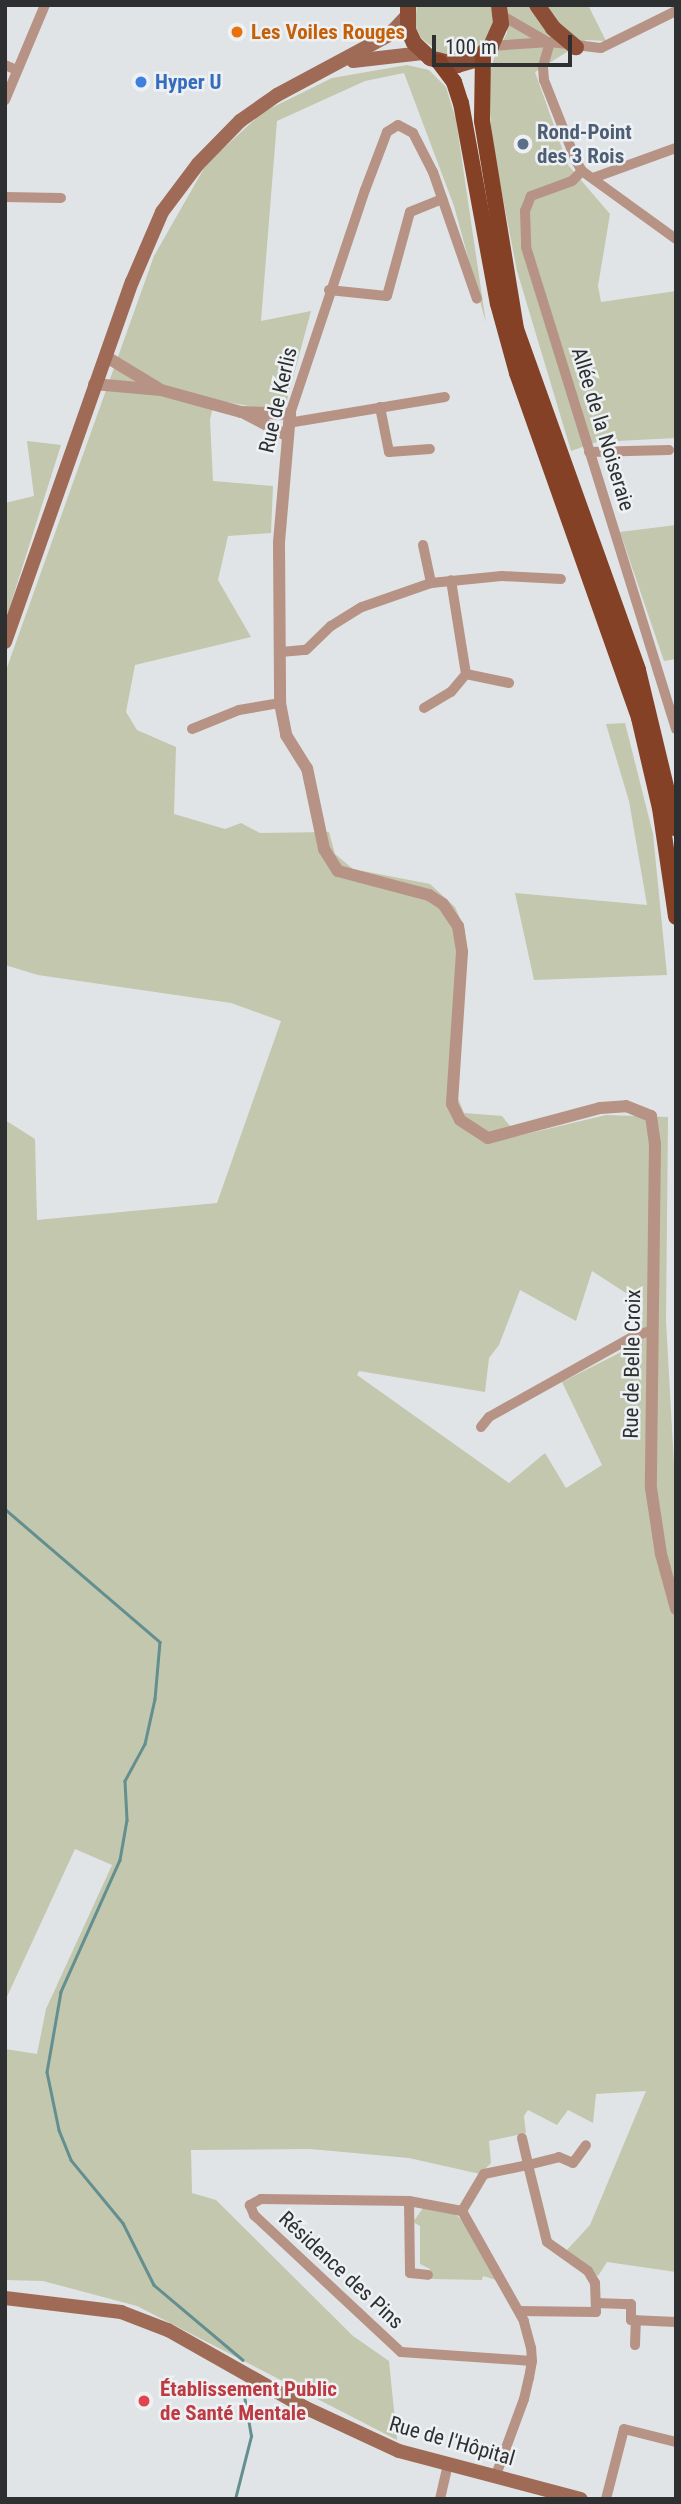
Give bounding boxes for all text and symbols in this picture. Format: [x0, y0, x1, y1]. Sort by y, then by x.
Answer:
place label: Les Voiles Rouges [251, 19, 405, 45]
scale bar [436, 21, 576, 65]
marker: Les Voiles Rouges [229, 24, 245, 40]
text: 100 m [445, 35, 497, 59]
place label: Hyper U [155, 69, 221, 95]
marker: Hyper U [133, 74, 149, 90]
place label: Rond-Point des 3 Rois [537, 119, 632, 169]
marker: Rond-Point des 3 Rois [515, 136, 531, 152]
street label: Allée de la Noiseraie [566, 344, 640, 514]
street label: Rue de Kerlis [254, 345, 302, 455]
street label: Rue de Belle Croix [618, 1289, 646, 1439]
street label: Résidence des Pins [274, 2206, 408, 2334]
place label: Établissement Public de Santé Mentale [160, 2376, 337, 2426]
marker: Établissement Public de Santé Mentale [134, 2391, 154, 2411]
street label: Rue de l'Hôpital [386, 2411, 518, 2471]

